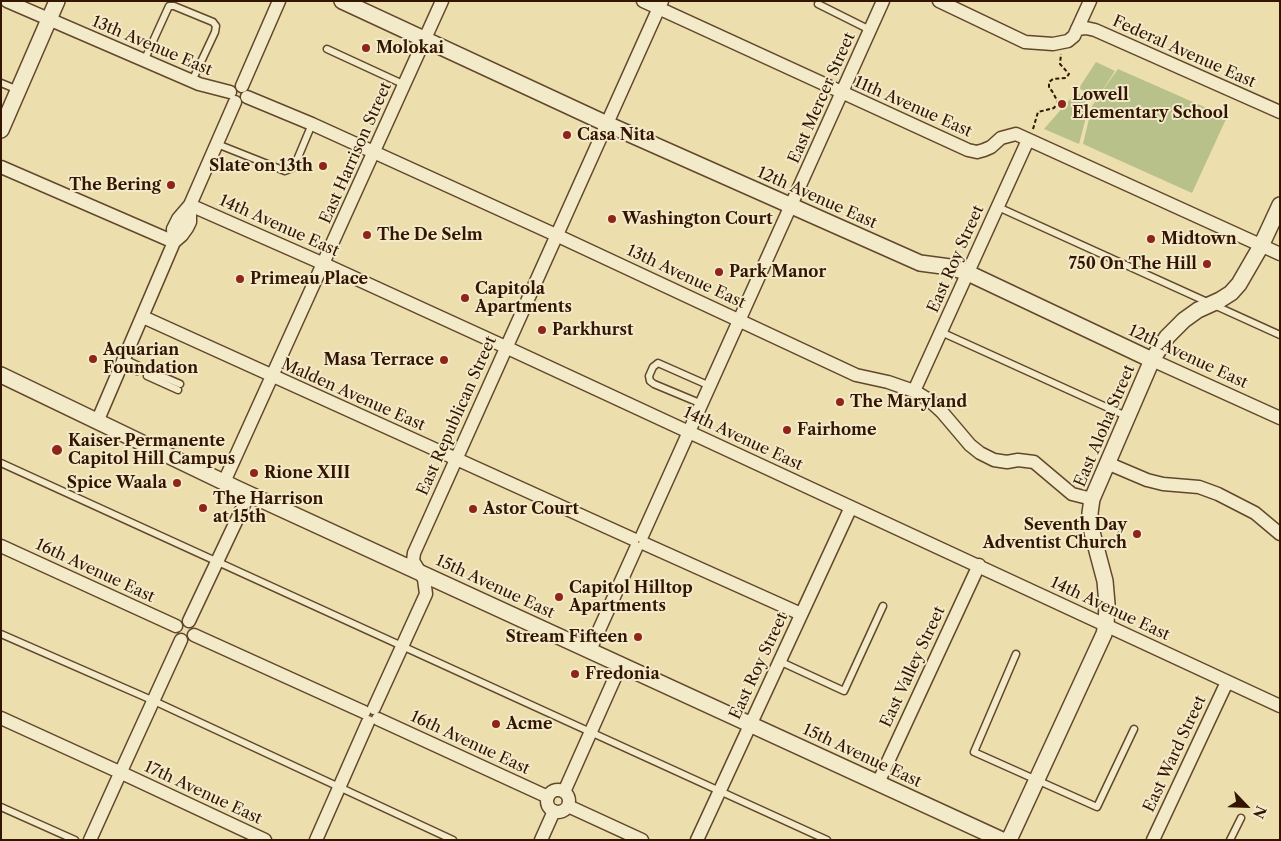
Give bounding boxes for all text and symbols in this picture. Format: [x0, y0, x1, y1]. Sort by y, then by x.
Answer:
street label: 13th Avenue East [89, 12, 215, 80]
street label: Federal Avenue East [1109, 12, 1259, 92]
street label: East Mercer Street [785, 30, 859, 166]
place label: Molokai [376, 38, 444, 58]
marker: Molokai [360, 42, 372, 54]
street label: 11th Avenue East [851, 72, 975, 142]
street label: East Harrison Street [316, 79, 396, 227]
place label: Lowell Elementary School [1072, 85, 1229, 123]
marker: Lowell Elementary School [1056, 98, 1068, 110]
place label: Casa Nita [577, 125, 655, 145]
marker: Casa Nita [561, 129, 573, 141]
place label: Slate on 13th [209, 156, 313, 176]
marker: Slate on 13th [317, 160, 329, 172]
street label: 12th Avenue East [754, 163, 880, 233]
place label: The Bering [69, 175, 161, 195]
marker: The Bering [165, 179, 177, 191]
street label: 14th Avenue East [216, 191, 342, 261]
street label: East Roy Street [924, 202, 988, 316]
place label: Washington Court [622, 209, 773, 229]
marker: Washington Court [606, 213, 618, 225]
place label: The De Selm [377, 225, 483, 245]
marker: The De Selm [361, 229, 373, 241]
place label: Midtown [1161, 229, 1237, 249]
marker: Midtown [1145, 233, 1157, 245]
street label: 13th Avenue East [624, 241, 748, 313]
place label: 750 On The Hill [1069, 254, 1197, 274]
marker: 750 On The Hill [1201, 258, 1213, 270]
place label: Park Manor [729, 262, 826, 282]
marker: Park Manor [713, 266, 725, 278]
place label: Primeau Place [250, 269, 368, 289]
marker: Primeau Place [234, 273, 246, 285]
place label: Capitola Apartments [475, 279, 572, 317]
marker: Capitola Apartments [459, 292, 471, 304]
place label: Parkhurst [552, 320, 633, 340]
street label: 12th Avenue East [1125, 321, 1251, 393]
marker: Parkhurst [536, 324, 548, 336]
street label: East Republican Street [413, 333, 501, 499]
place label: Aquarian Foundation [103, 340, 198, 378]
place label: Masa Terrace [324, 350, 434, 370]
marker: Aquarian Foundation [87, 353, 99, 365]
marker: Masa Terrace [438, 354, 450, 366]
street label: Malden Avenue East [278, 355, 428, 435]
street label: East Aloha Street [1071, 362, 1139, 490]
place label: The Maryland [850, 392, 967, 412]
marker: The Maryland [834, 396, 846, 408]
street label: 14th Avenue East [680, 403, 806, 475]
place label: Fairhome [797, 420, 877, 440]
marker: Fairhome [781, 424, 793, 436]
place label: Kaiser Permanente Capitol Hill Campus [68, 431, 235, 469]
marker: Kaiser Permanente Capitol Hill Campus [50, 443, 64, 457]
place label: Rione XIII [264, 463, 350, 483]
marker: Rione XIII [248, 467, 260, 479]
place label: Spice Waala [67, 473, 167, 493]
marker: Spice Waala [171, 477, 183, 489]
place label: The Harrison at 15th [213, 489, 324, 527]
place label: Astor Court [483, 499, 579, 519]
marker: The Harrison at 15th [197, 502, 209, 514]
marker: Astor Court [467, 503, 479, 515]
place label: Seventh Day Adventist Church [983, 515, 1127, 553]
marker: Seventh Day Adventist Church [1131, 528, 1143, 540]
street label: 16th Avenue East [32, 535, 158, 607]
street label: 15th Avenue East [433, 551, 557, 623]
street label: 14th Avenue East [1047, 573, 1173, 645]
place label: Capitol Hilltop Apartments [569, 578, 693, 616]
marker: Capitol Hilltop Apartments [553, 591, 565, 603]
street label: East Valley Street [877, 603, 949, 731]
street label: East Roy Street [726, 610, 792, 722]
place label: Stream Fifteen [506, 627, 628, 647]
marker: Stream Fifteen [632, 631, 644, 643]
place label: Fredonia [585, 664, 660, 684]
marker: Fredonia [569, 668, 581, 680]
street label: East Ward Street [1140, 693, 1210, 815]
street label: 16th Avenue East [407, 707, 533, 779]
place label: Acme [506, 714, 552, 734]
marker: Acme [490, 718, 502, 730]
street label: 15th Avenue East [800, 720, 924, 792]
street label: 17th Avenue East [141, 757, 265, 829]
north arrow [1221, 781, 1271, 831]
text: N [1249, 803, 1270, 821]

